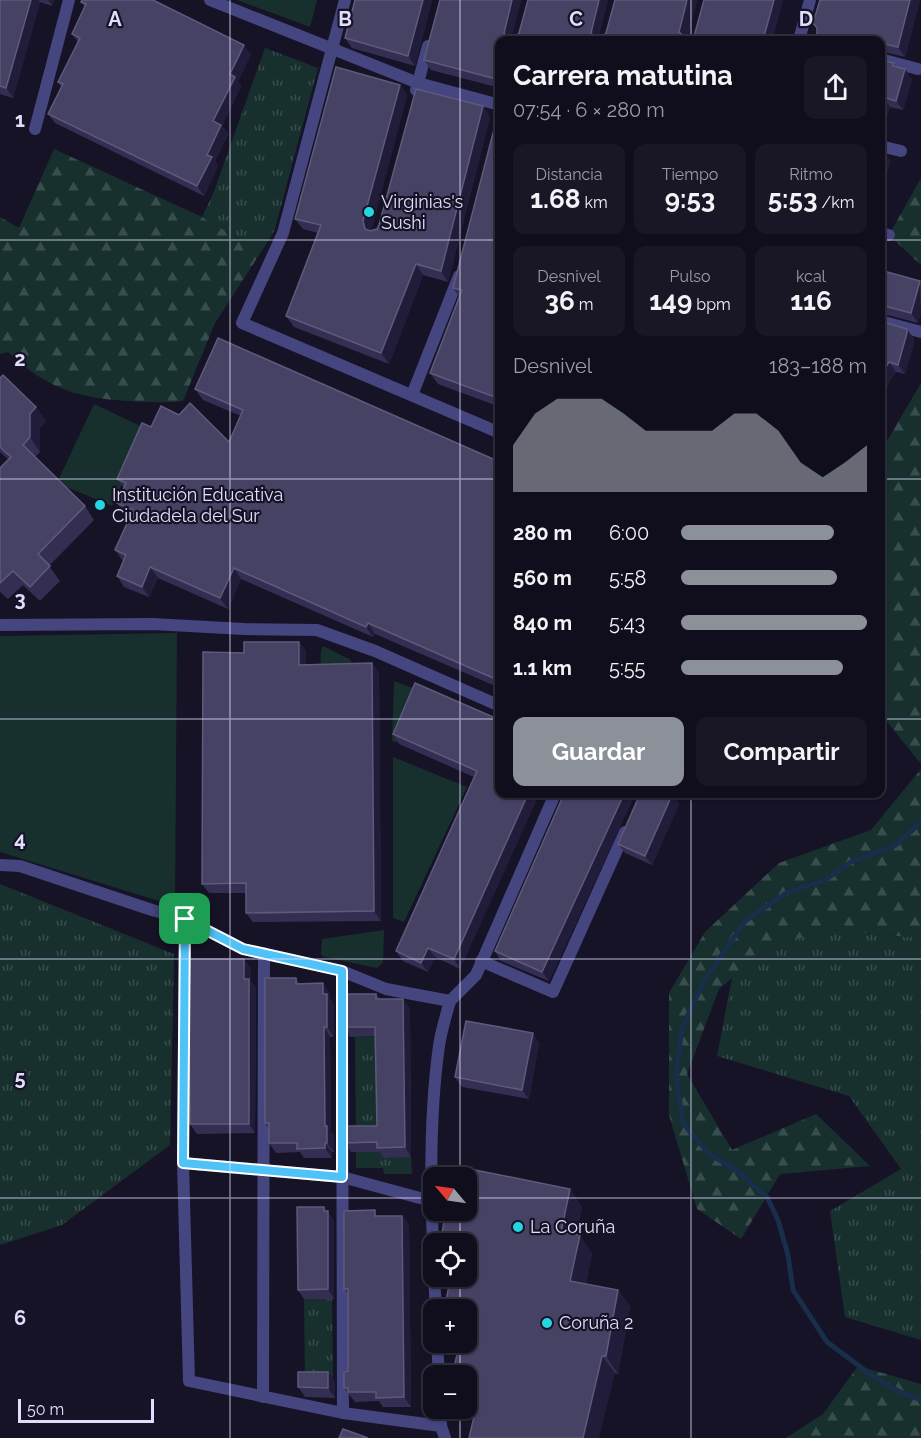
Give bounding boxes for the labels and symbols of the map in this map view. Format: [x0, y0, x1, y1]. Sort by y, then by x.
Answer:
text: A [108, 7, 122, 31]
text: B [338, 7, 352, 31]
text: C [569, 7, 583, 31]
text: D [799, 7, 813, 31]
text: 1 [15, 108, 25, 132]
place label: Virginias's Sushi [381, 191, 464, 233]
marker: Virginias's Sushi [362, 205, 376, 219]
text: 2 [14, 347, 26, 371]
place label: Institución Educativa Ciudadela del Sur [112, 484, 283, 526]
marker: Institución Educativa Ciudadela del Sur [93, 498, 107, 512]
text: 3 [14, 587, 26, 611]
text: 4 [14, 827, 26, 851]
pin [159, 893, 210, 944]
text: 5 [14, 1066, 26, 1090]
north arrow [423, 1167, 477, 1221]
place label: La Coruña [530, 1216, 615, 1237]
marker: La Coruña [511, 1220, 525, 1234]
text: 6 [14, 1306, 26, 1330]
place label: Coruña 2 [559, 1312, 633, 1333]
marker: Coruña 2 [540, 1316, 554, 1330]
scale bar [18, 1396, 154, 1424]

